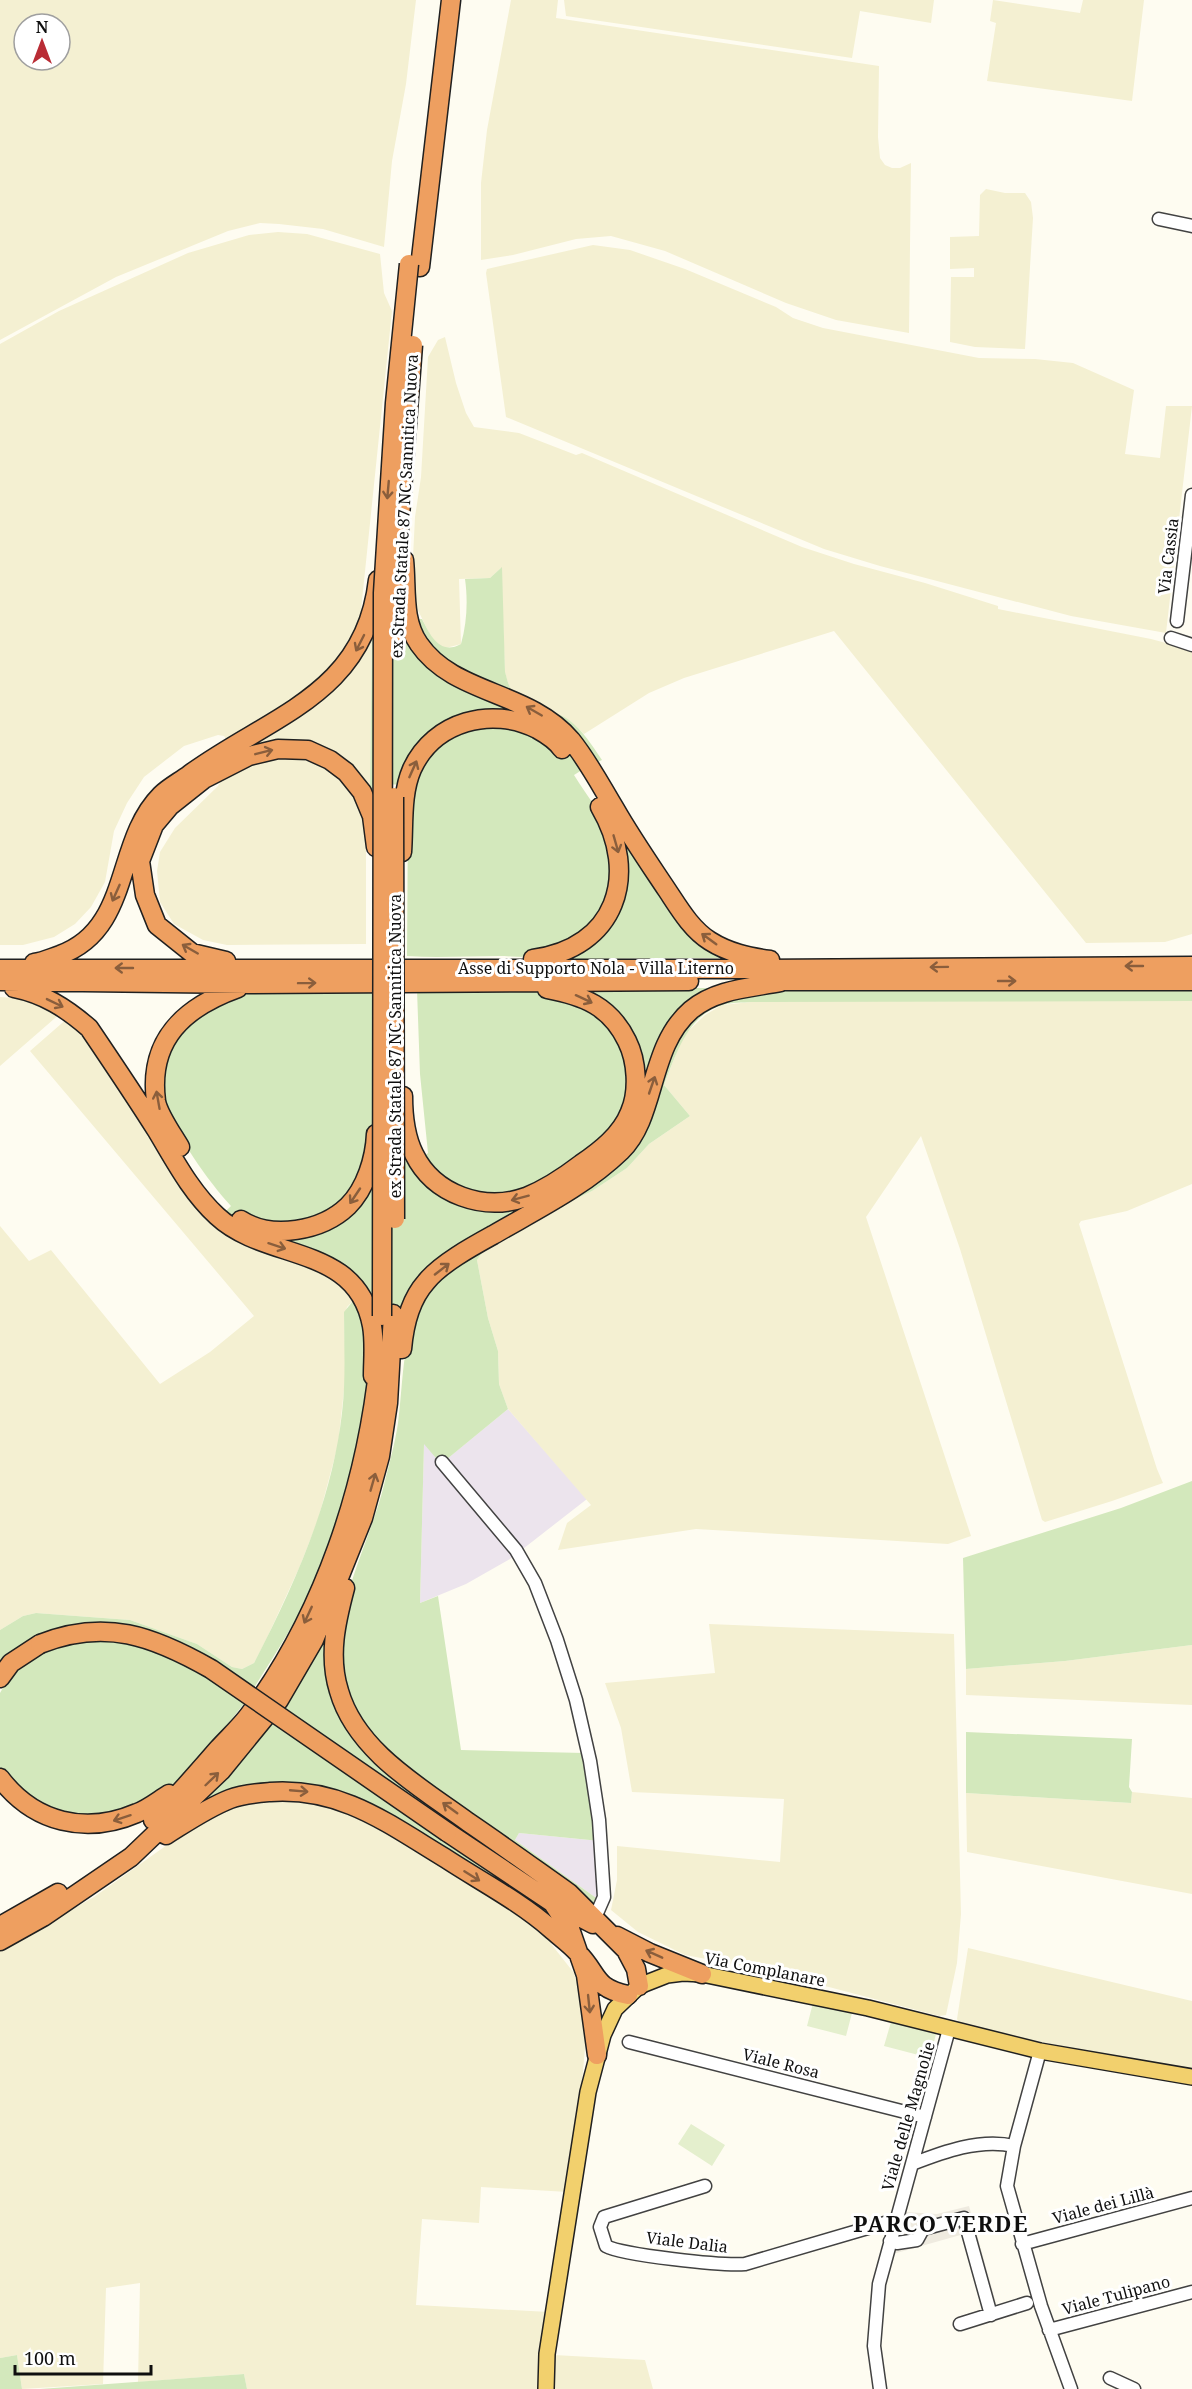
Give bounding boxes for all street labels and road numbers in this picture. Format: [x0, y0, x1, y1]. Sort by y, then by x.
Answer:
street label: ex Strada Statale 87 NC Sannitica Nuova [385, 353, 423, 659]
street label: Via Cassia [1152, 517, 1184, 595]
street label: ex Strada Statale 87 NC Sannitica Nuova [384, 894, 406, 1198]
street label: Asse di Supporto Nola - Villa Literno [458, 957, 734, 979]
street label: Via Complanare [703, 1947, 827, 1991]
street label: Viale delle Magnolie [876, 2039, 940, 2193]
street label: Viale Rosa [740, 2043, 822, 2083]
street label: Viale dei Lillà [1050, 2181, 1156, 2229]
street label: Viale Dalia [645, 2226, 729, 2258]
street label: Viale Tulipano [1060, 2270, 1172, 2320]

